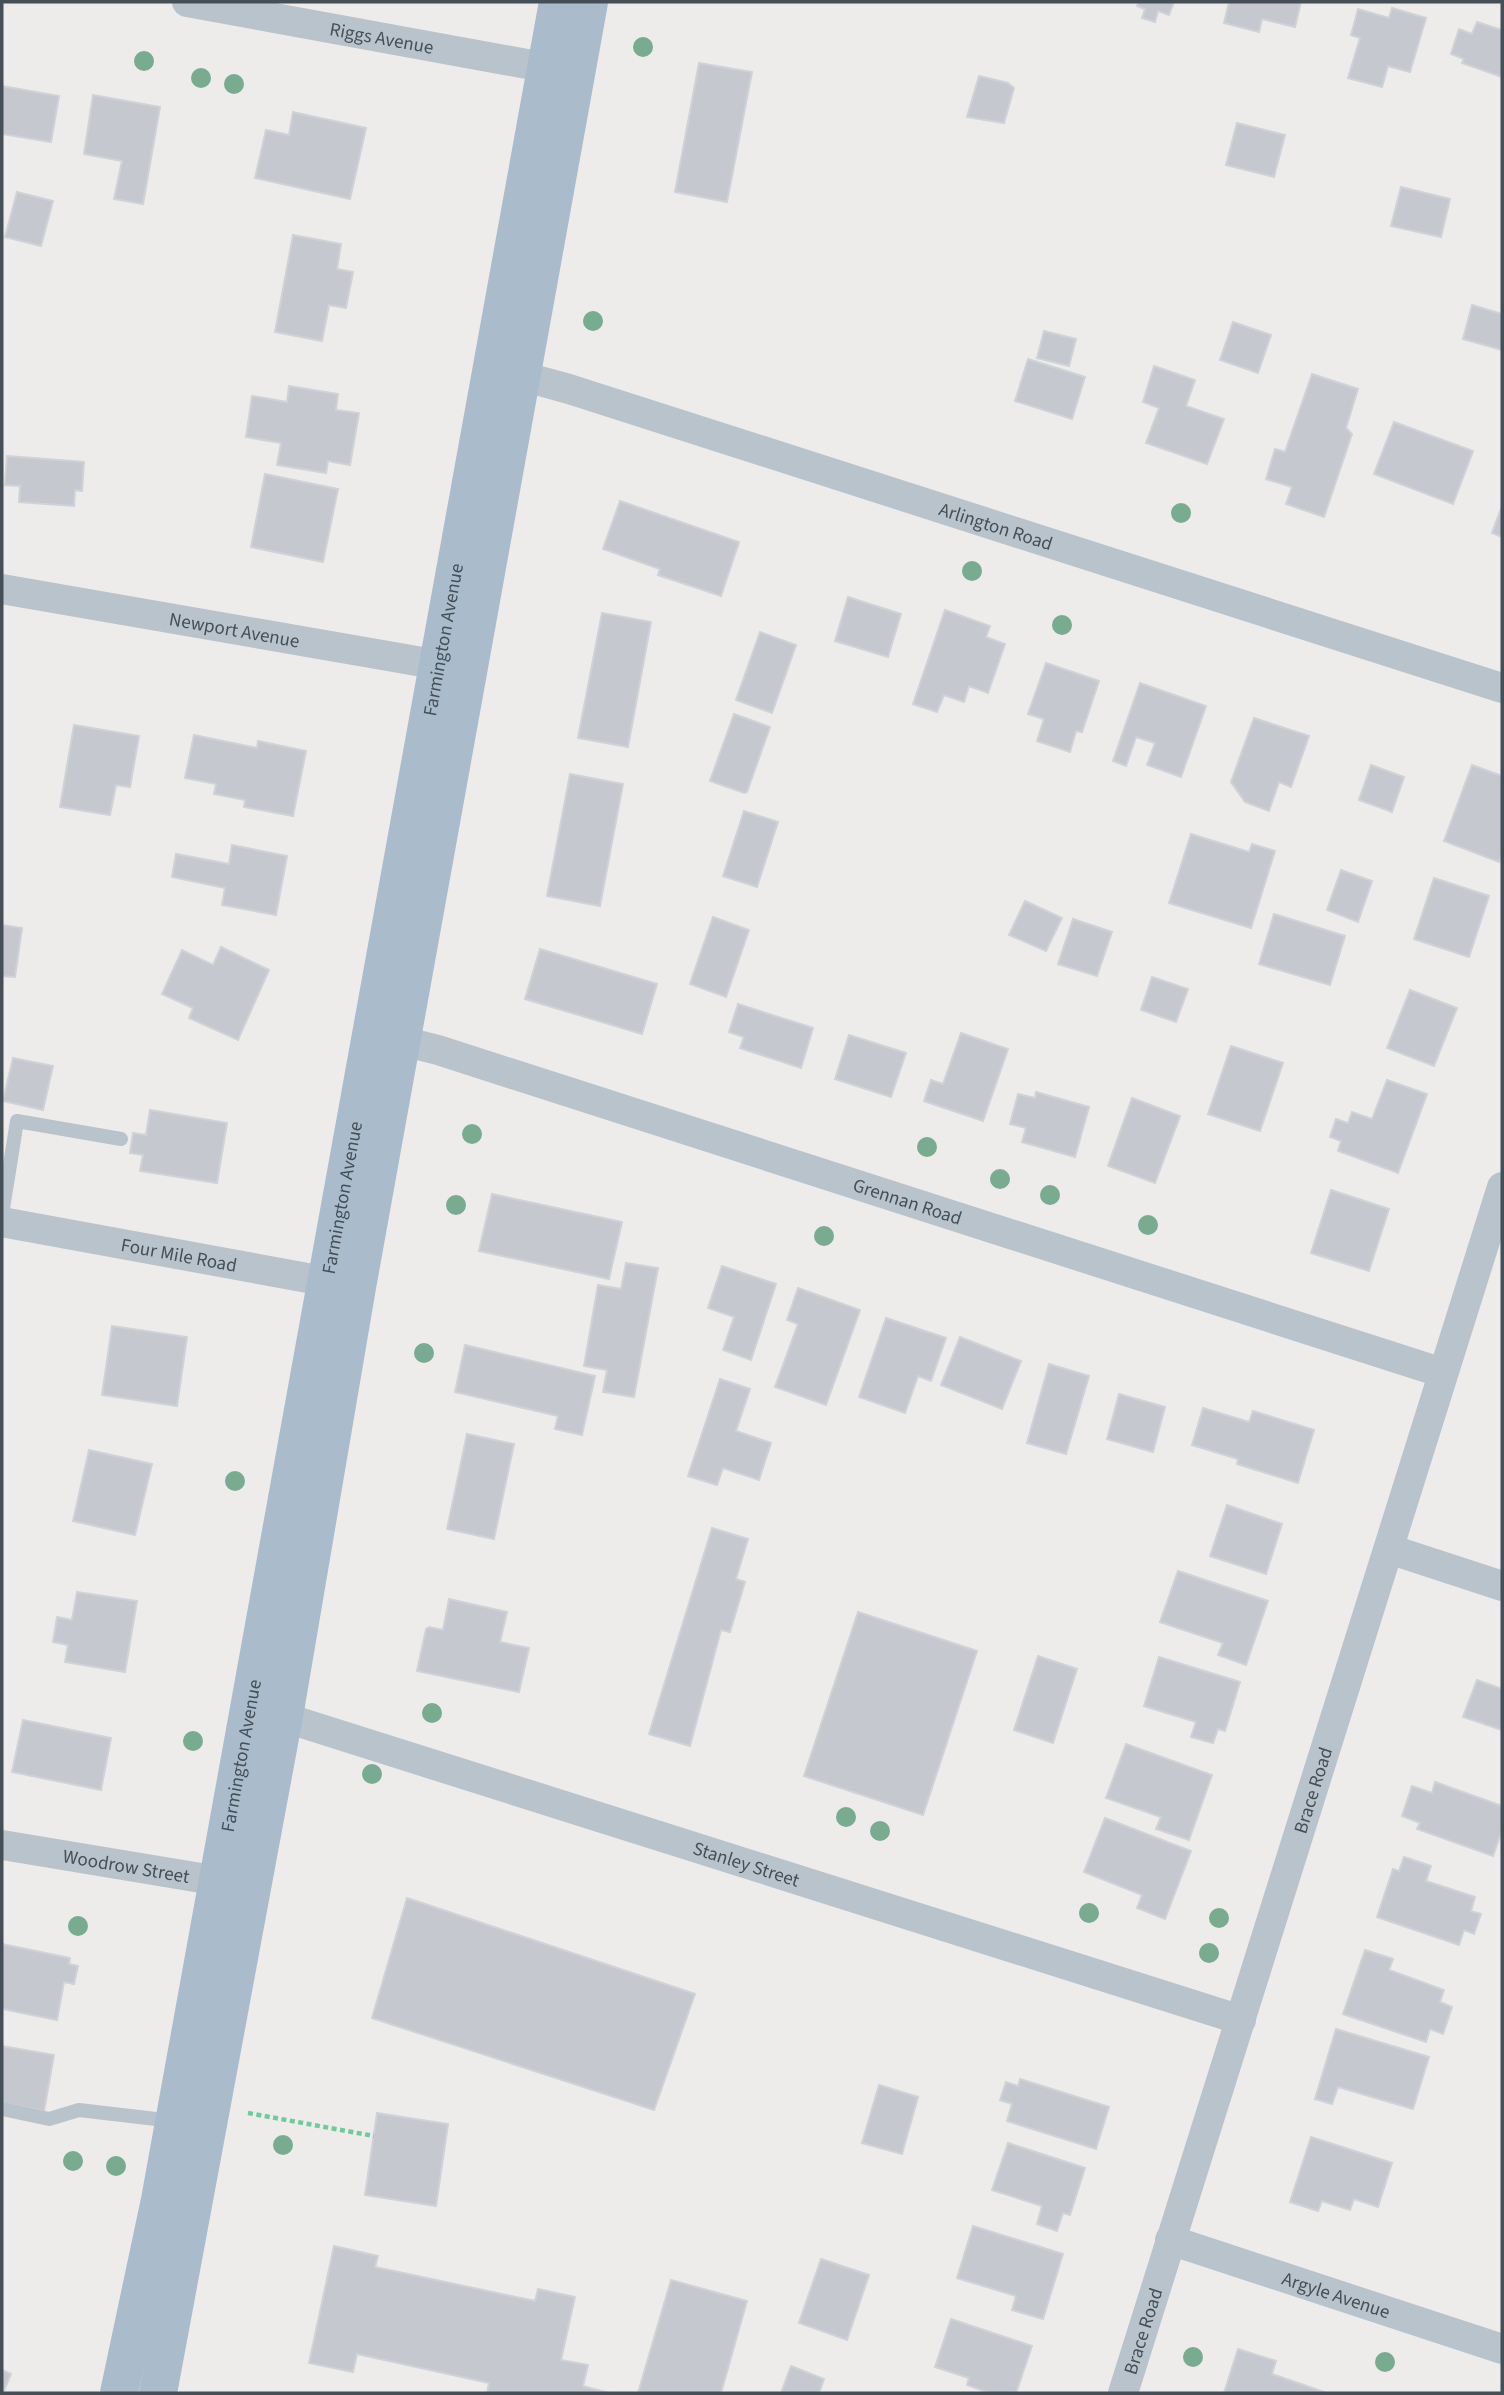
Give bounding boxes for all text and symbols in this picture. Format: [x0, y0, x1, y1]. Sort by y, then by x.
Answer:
street label: Riggs Avenue [327, 16, 436, 62]
street label: Arlington Road [935, 496, 1056, 558]
street label: Farmington Avenue [417, 561, 471, 718]
street label: Newport Avenue [167, 606, 302, 655]
street label: Farmington Avenue [316, 1119, 370, 1276]
street label: Grennan Road [849, 1172, 965, 1232]
street label: Four Mile Road [119, 1232, 239, 1280]
street label: Farmington Avenue [215, 1677, 269, 1834]
street label: Brace Road [1288, 1744, 1340, 1837]
street label: Stanley Street [689, 1835, 803, 1895]
street label: Woodrow Street [61, 1843, 192, 1891]
street label: Argyle Avenue [1278, 2266, 1393, 2326]
street label: Brace Road [1118, 2285, 1170, 2378]

